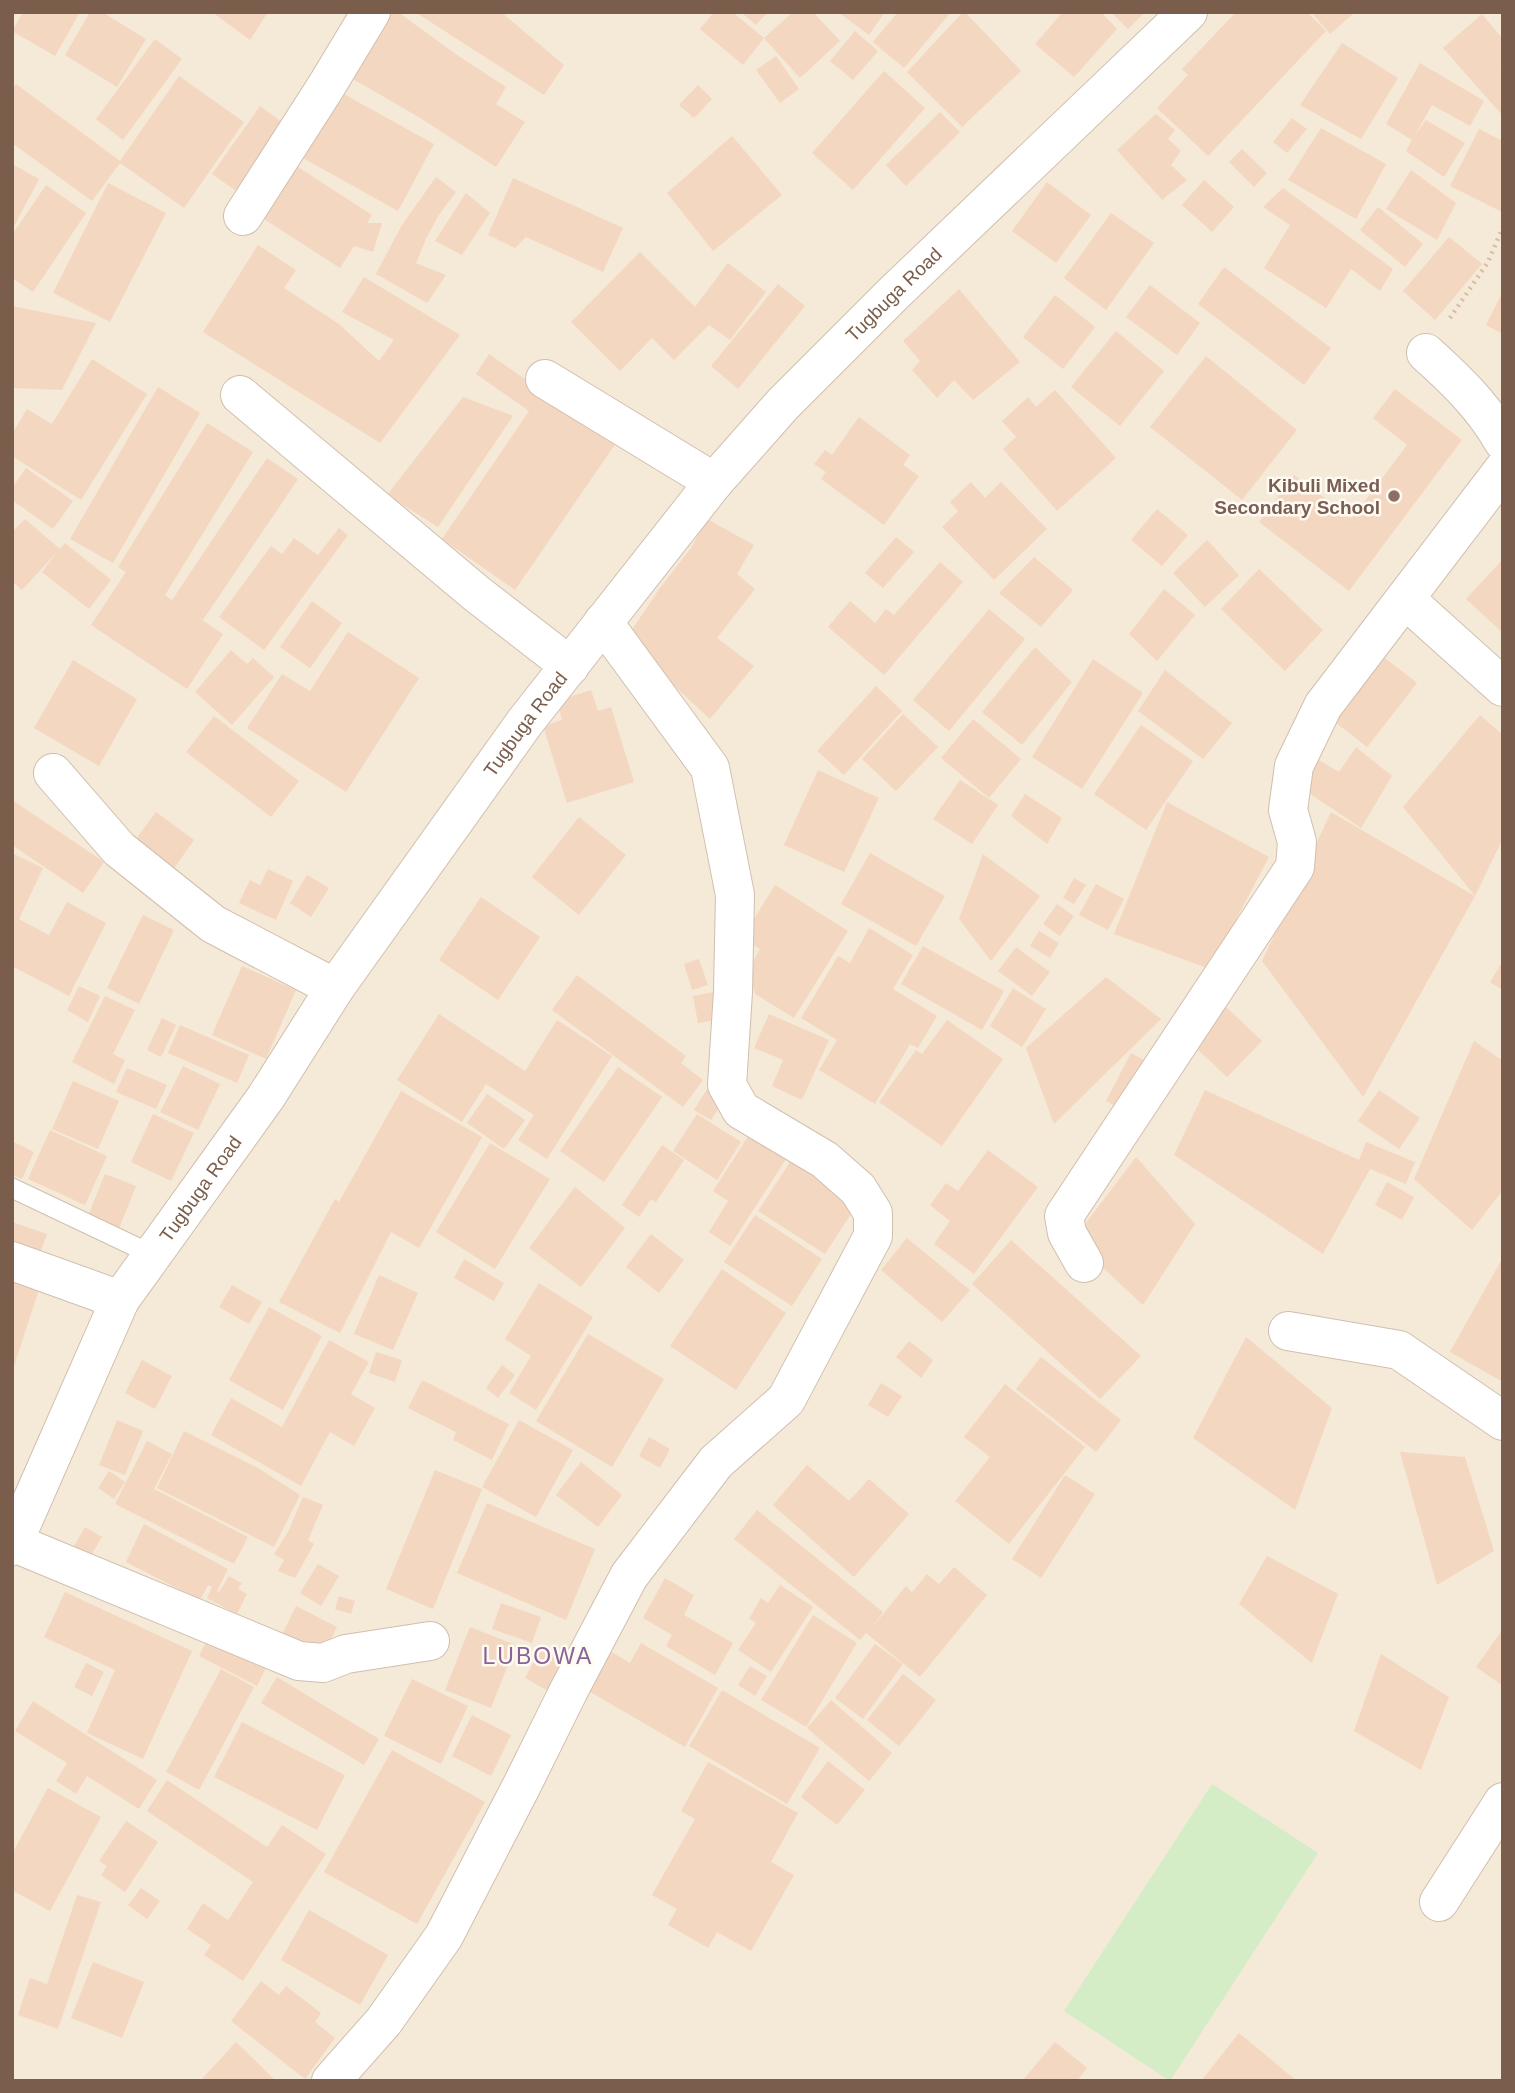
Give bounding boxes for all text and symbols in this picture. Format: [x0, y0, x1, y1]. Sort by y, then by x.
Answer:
street label: Tugbuga Road [842, 243, 946, 346]
place label: Kibuli Mixed Secondary School [1214, 475, 1380, 518]
marker: Kibuli Mixed Secondary School [1386, 488, 1402, 504]
street label: Tugbuga Road [480, 668, 571, 781]
street label: Tugbuga Road [156, 1132, 246, 1246]
district label: LUBOWA [483, 1643, 593, 1669]

